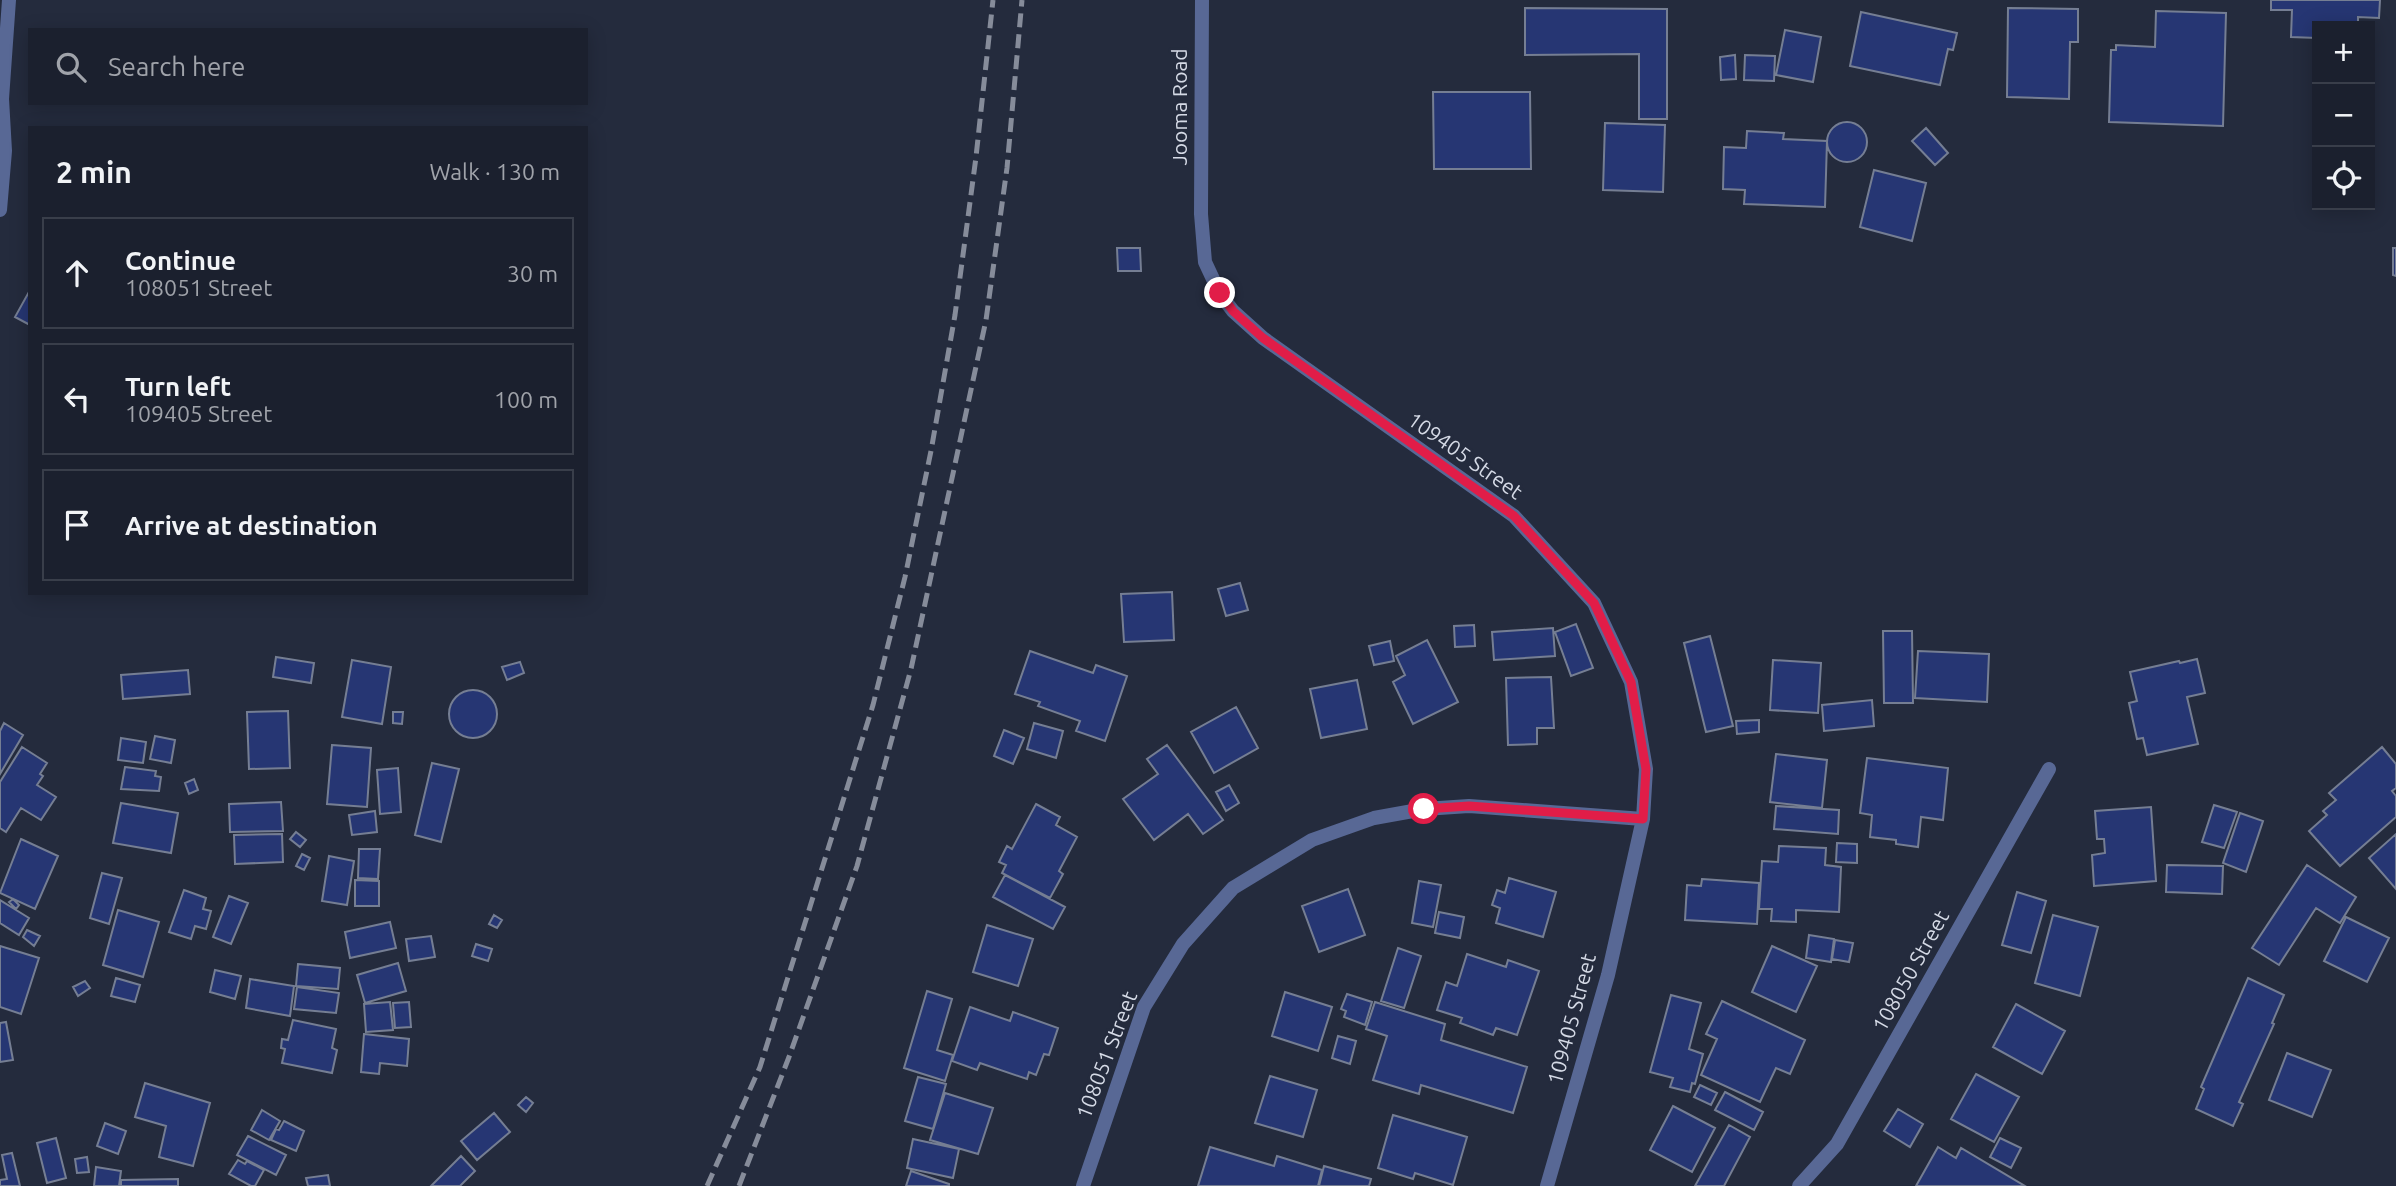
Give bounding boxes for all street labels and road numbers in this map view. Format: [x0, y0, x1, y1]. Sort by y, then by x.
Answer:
street label: Jooma Road [1167, 48, 1191, 166]
street label: 109405 Street [1404, 407, 1528, 504]
street label: 108050 Street [1867, 906, 1953, 1035]
street label: 109405 Street [1542, 951, 1600, 1087]
street label: 108051 Street [1071, 988, 1141, 1122]

